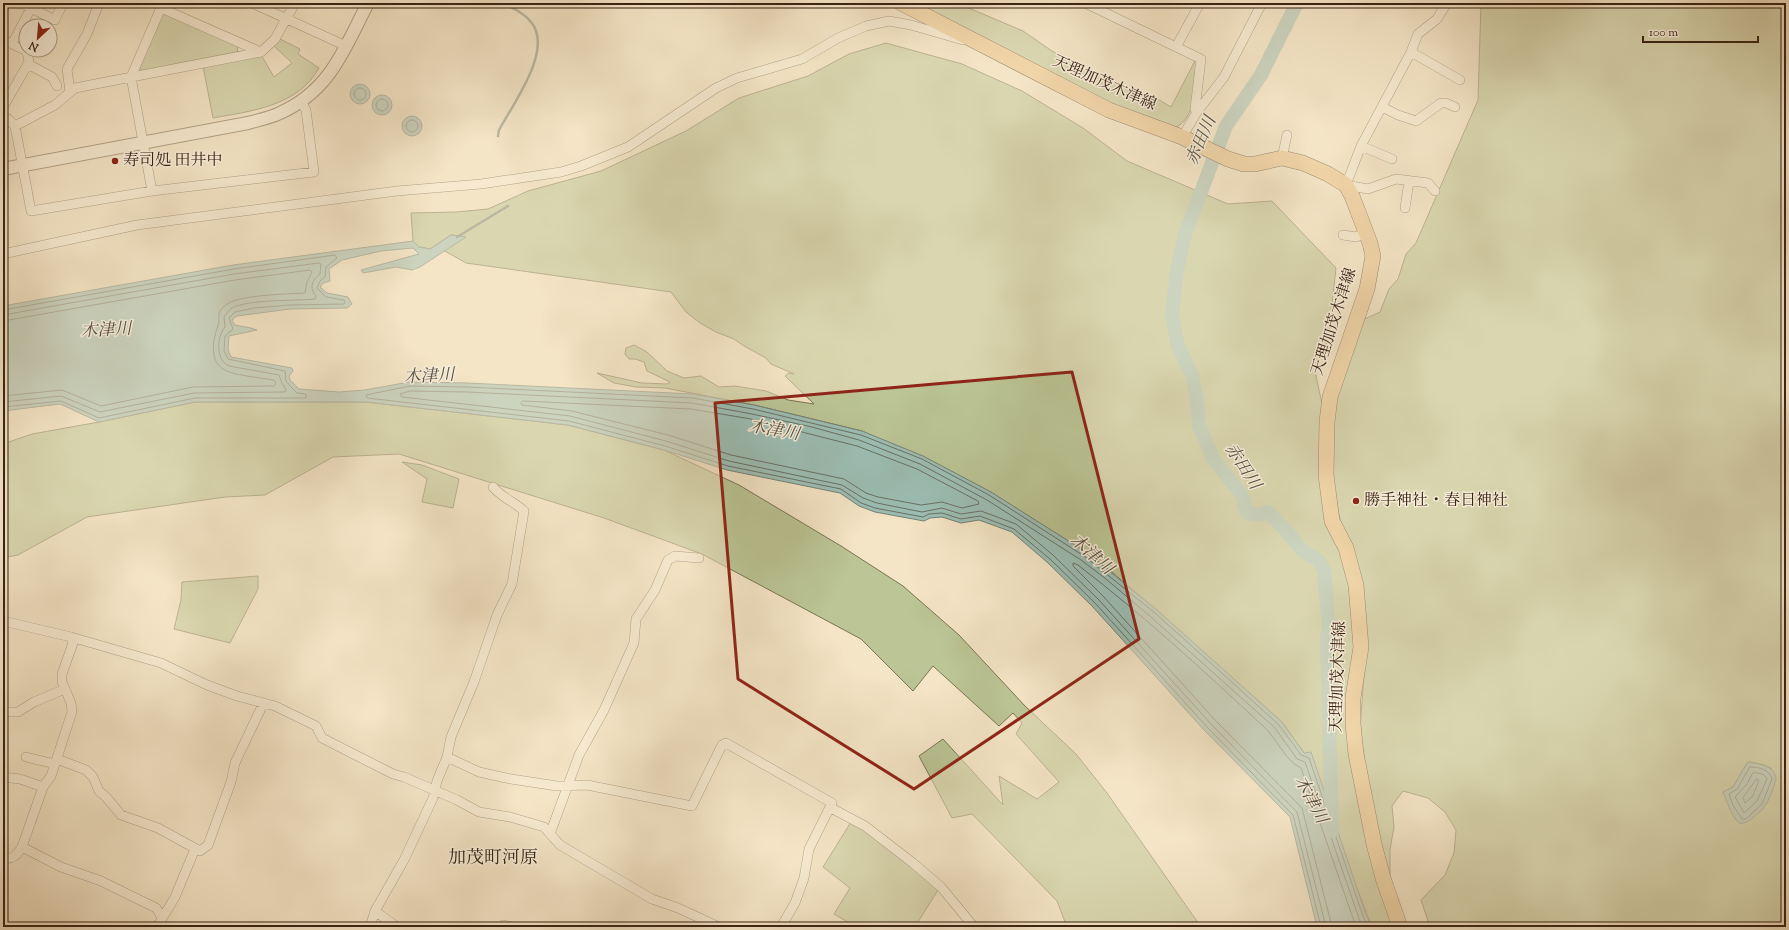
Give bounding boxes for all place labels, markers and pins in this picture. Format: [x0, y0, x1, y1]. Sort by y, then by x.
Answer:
place label: 寿司処 田井中 [123, 150, 222, 173]
marker: 寿司処 田井中 [110, 156, 120, 166]
place label: 勝手神社・春日神社 [1364, 490, 1508, 513]
marker: 勝手神社・春日神社 [1351, 496, 1361, 506]

